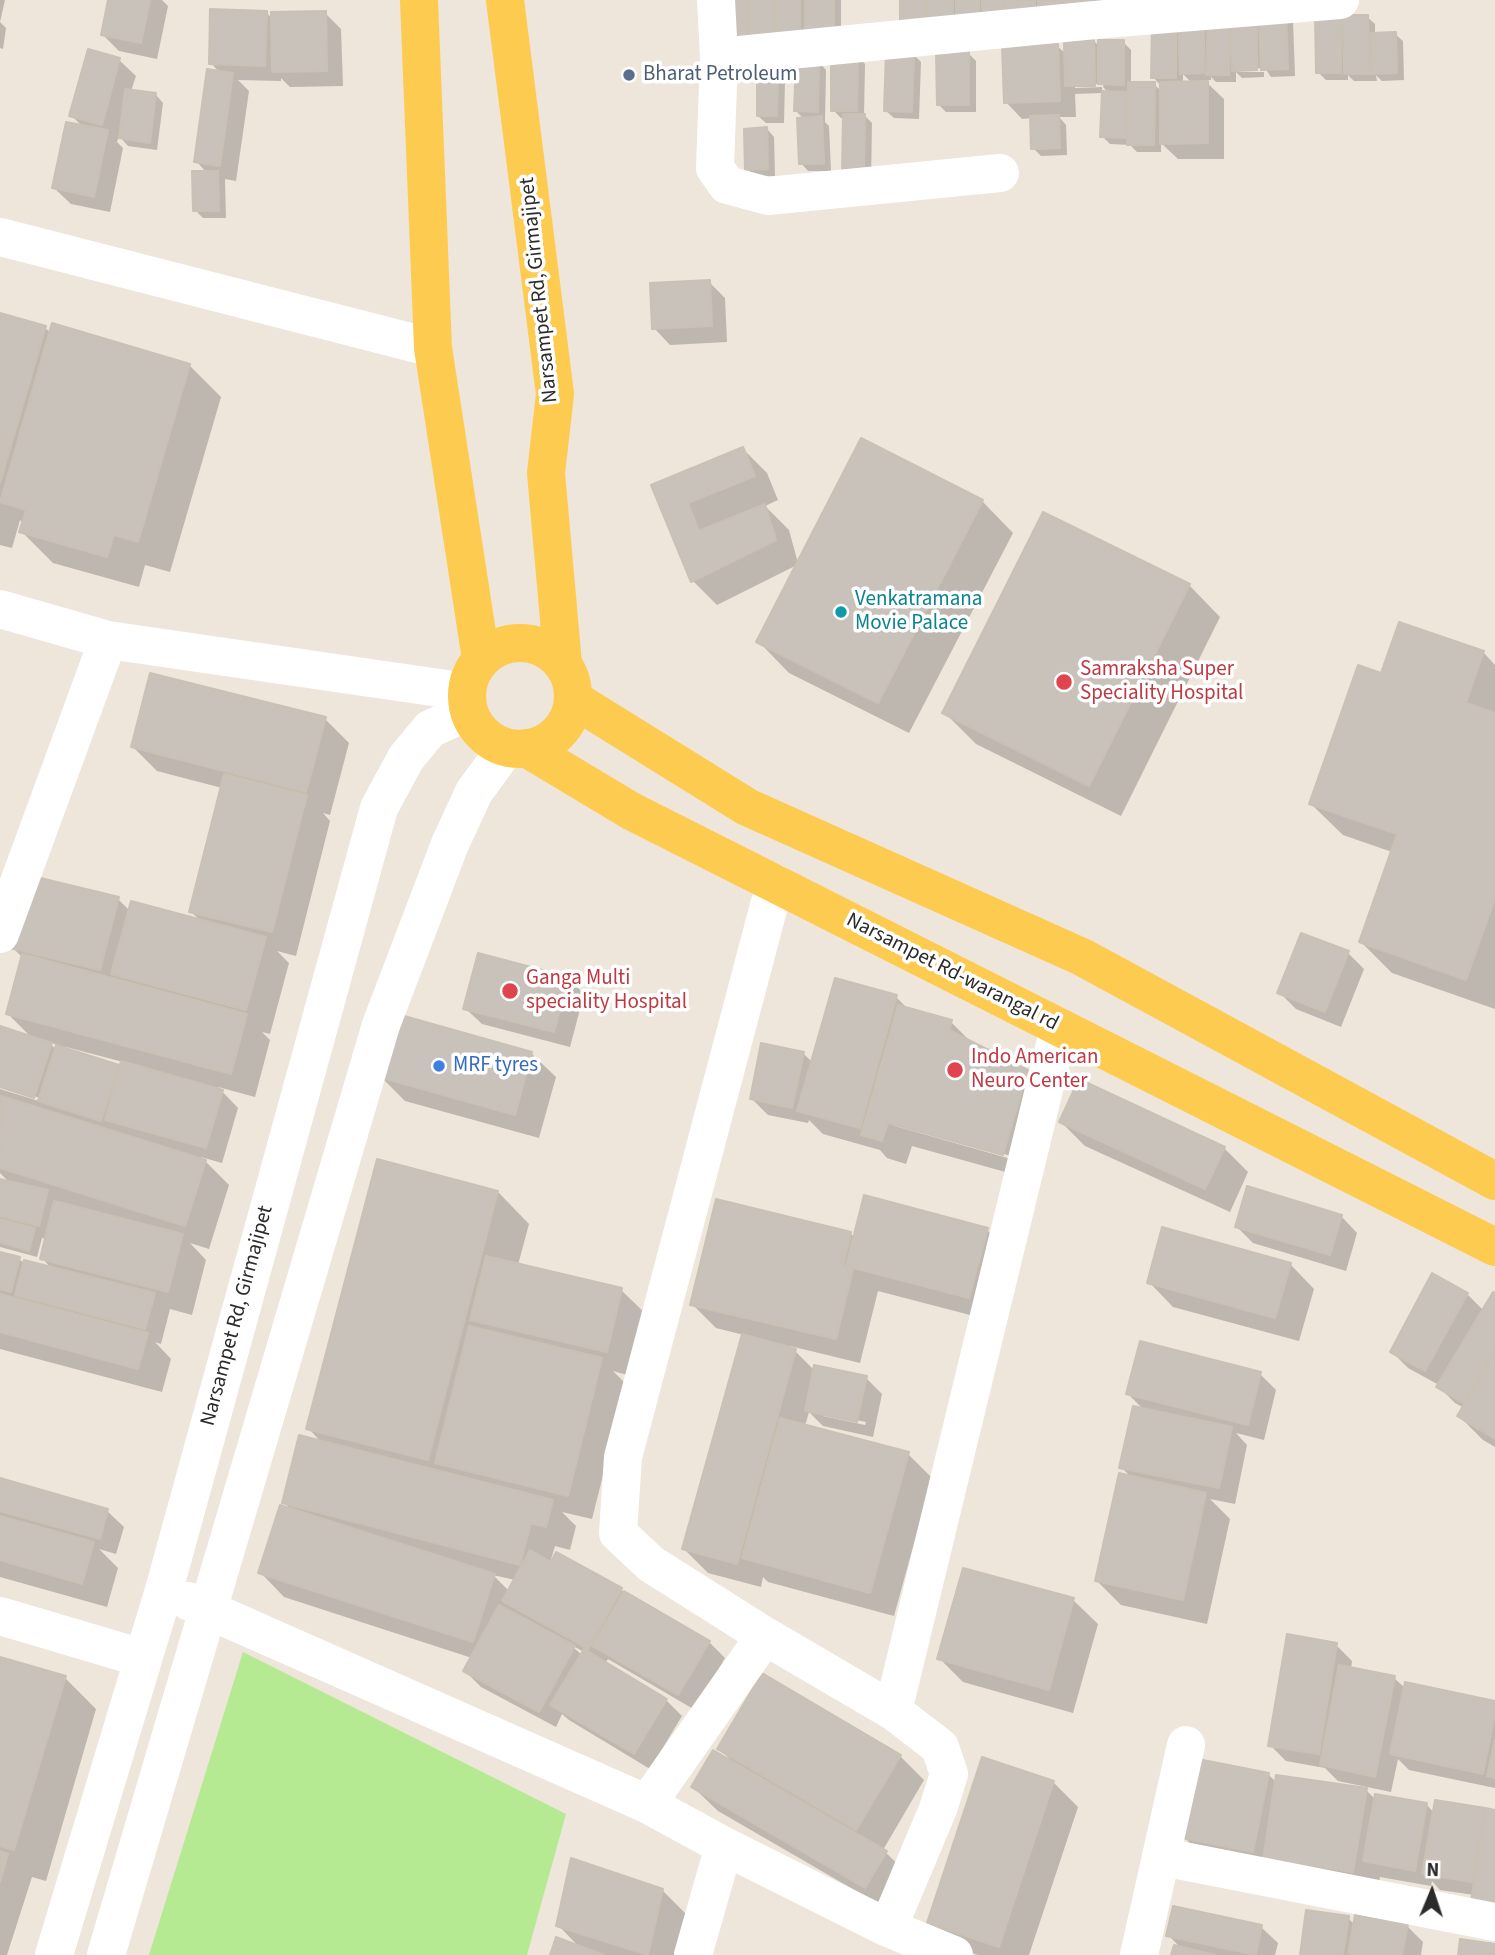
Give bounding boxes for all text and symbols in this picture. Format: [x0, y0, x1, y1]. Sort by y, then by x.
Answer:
place label: Bharat Petroleum [643, 62, 797, 88]
marker: Bharat Petroleum [621, 67, 637, 83]
street label: Narsampet Rd, Girmajipet [516, 176, 564, 404]
place label: Venkatramana Movie Palace [855, 587, 982, 637]
marker: Venkatramana Movie Palace [833, 604, 849, 620]
place label: Samraksha Super Speciality Hospital [1080, 657, 1243, 707]
marker: Samraksha Super Speciality Hospital [1054, 672, 1074, 692]
street label: Narsampet Rd-warangal rd [842, 908, 1062, 1038]
place label: Ganga Multi speciality Hospital [526, 966, 687, 1016]
marker: Ganga Multi speciality Hospital [500, 981, 520, 1001]
place label: Indo American Neuro Center [971, 1045, 1098, 1095]
place label: MRF tyres [453, 1053, 538, 1079]
marker: MRF tyres [431, 1058, 447, 1074]
marker: Indo American Neuro Center [945, 1060, 965, 1080]
street label: Narsampet Rd, Girmajipet [196, 1203, 280, 1429]
north arrow [1397, 1857, 1467, 1927]
text: N [1426, 1857, 1440, 1884]

